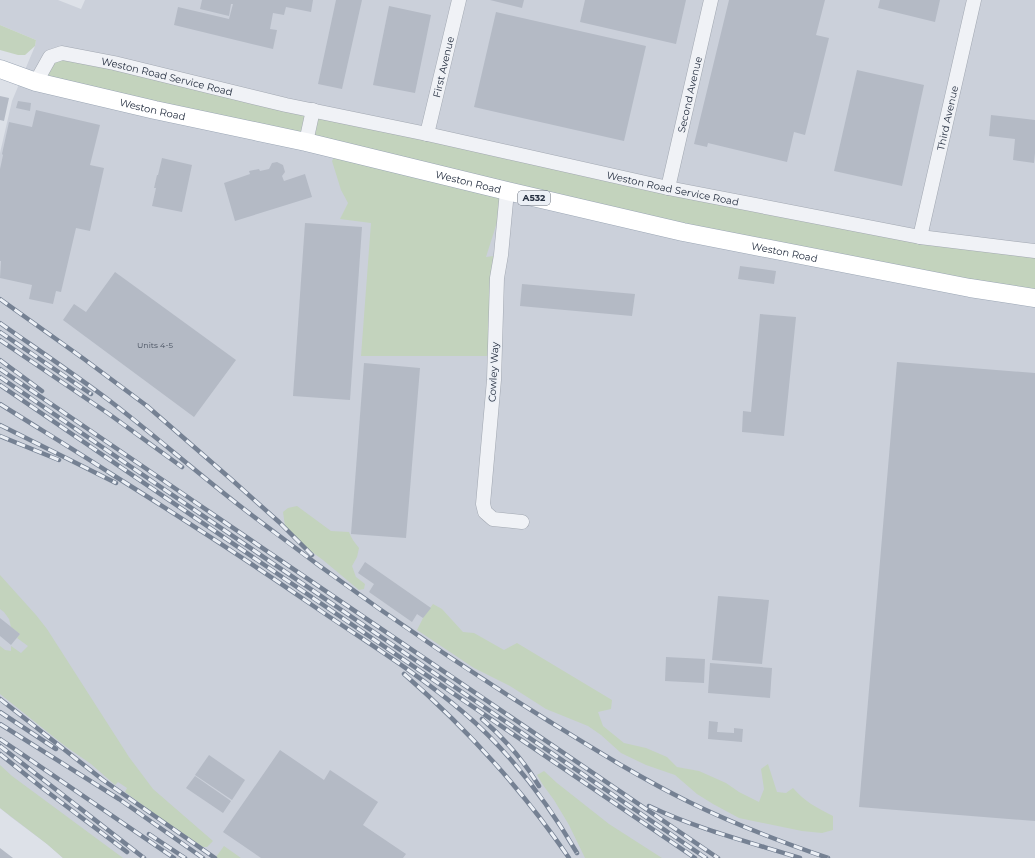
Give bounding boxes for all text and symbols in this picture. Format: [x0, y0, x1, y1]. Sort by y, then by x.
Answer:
street label: First Avenue [430, 35, 457, 99]
street label: Weston Road Service Road [100, 55, 234, 99]
street label: Second Avenue [675, 55, 705, 134]
street label: Third Avenue [934, 84, 961, 152]
street label: Weston Road [118, 96, 187, 123]
street label: Weston Road [434, 168, 502, 196]
street label: Weston Road Service Road [605, 168, 740, 209]
road number: A532 [518, 191, 550, 205]
street label: Weston Road [750, 240, 819, 265]
house number: Units 4-5 [137, 340, 173, 350]
street label: Cowley Way [485, 341, 502, 402]

